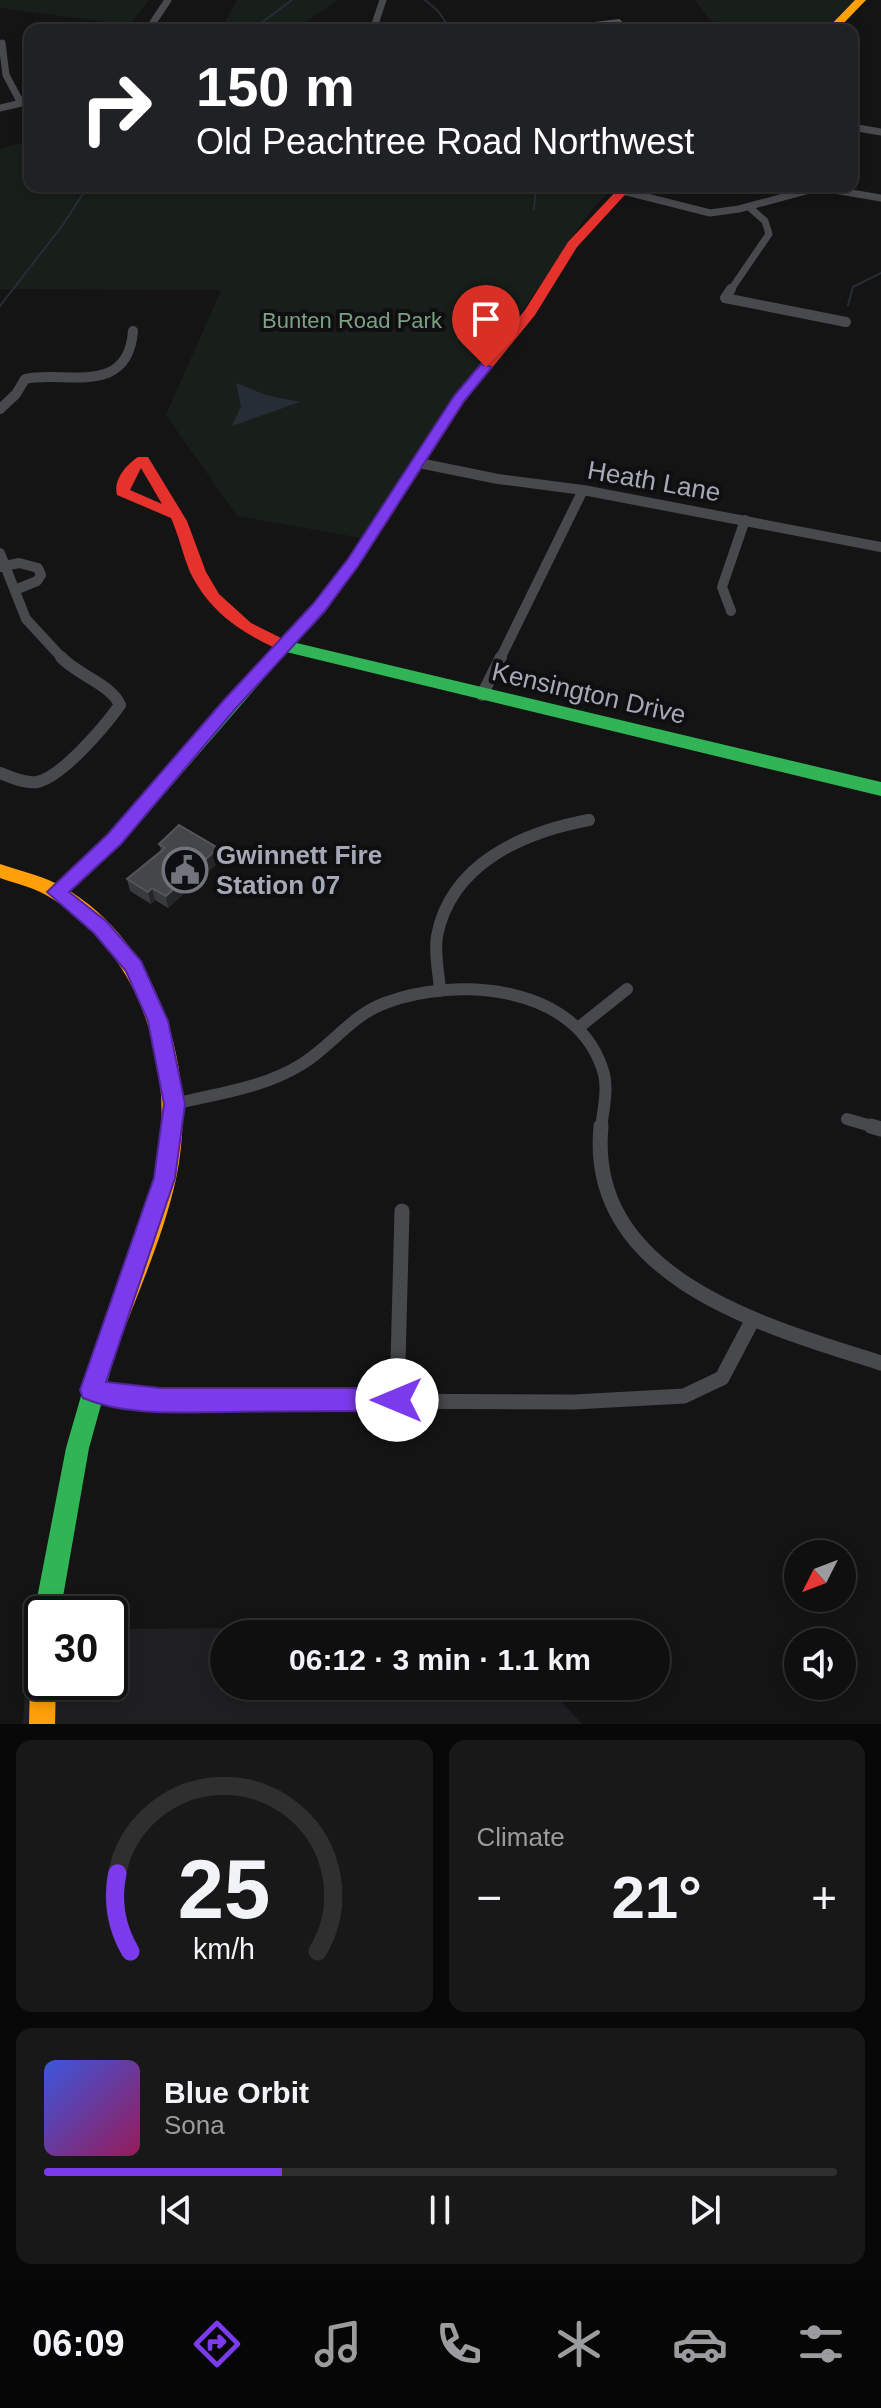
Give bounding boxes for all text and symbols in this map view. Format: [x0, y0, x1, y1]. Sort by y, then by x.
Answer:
text: 150 m [196, 55, 355, 118]
icon: right [64, 56, 168, 160]
text: Old Peachtree Road Northwest [196, 121, 694, 162]
pin [452, 285, 520, 367]
icon: arrive [464, 297, 508, 341]
park label: Bunten Road Park [262, 308, 443, 333]
street label: Heath Lane [585, 455, 723, 507]
street label: Kensington Drive [489, 656, 689, 730]
place label: Gwinnett Fire Station 07 [216, 840, 382, 900]
public building icon: Gwinnett Fire Station 07 [161, 846, 209, 894]
position arrow [355, 1358, 439, 1442]
north arrow [784, 1540, 856, 1612]
map controls [784, 1540, 856, 1700]
speed limit sign: 30 [24, 1596, 128, 1700]
button: sound [784, 1628, 856, 1700]
text: 06:12 · 3 min · 1.1 km [289, 1643, 591, 1676]
text: Climate [477, 1822, 565, 1852]
text: 25 [178, 1843, 271, 1936]
text: 21° [611, 1864, 702, 1931]
text: − [477, 1873, 502, 1922]
text: + [811, 1873, 837, 1922]
text: km/h [193, 1933, 255, 1965]
text: Blue Orbit [164, 2076, 309, 2109]
text: Sona [164, 2110, 225, 2140]
icon: previous [154, 2188, 198, 2232]
icon: pause [418, 2188, 462, 2232]
icon: next [683, 2188, 727, 2232]
icon: directions [189, 2316, 245, 2372]
icon: music [310, 2316, 366, 2372]
icon: phone [431, 2316, 487, 2372]
icon: climate [551, 2316, 607, 2372]
icon: car [672, 2316, 728, 2372]
icon: filters [793, 2316, 849, 2372]
text: 06:09 [32, 2323, 124, 2364]

